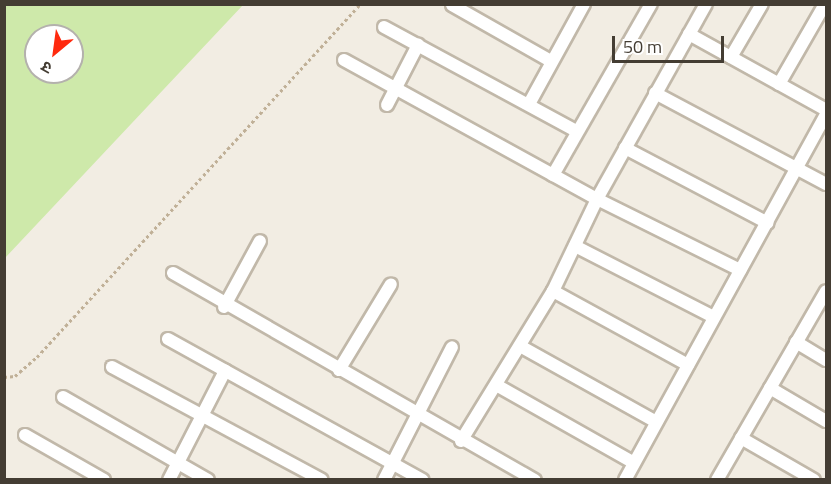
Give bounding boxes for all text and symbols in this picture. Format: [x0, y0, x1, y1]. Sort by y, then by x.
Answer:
north arrow [24, 24, 84, 84]
scale bar [615, 24, 728, 62]
text: 50 m [623, 33, 662, 60]
text: उ [36, 55, 56, 81]

